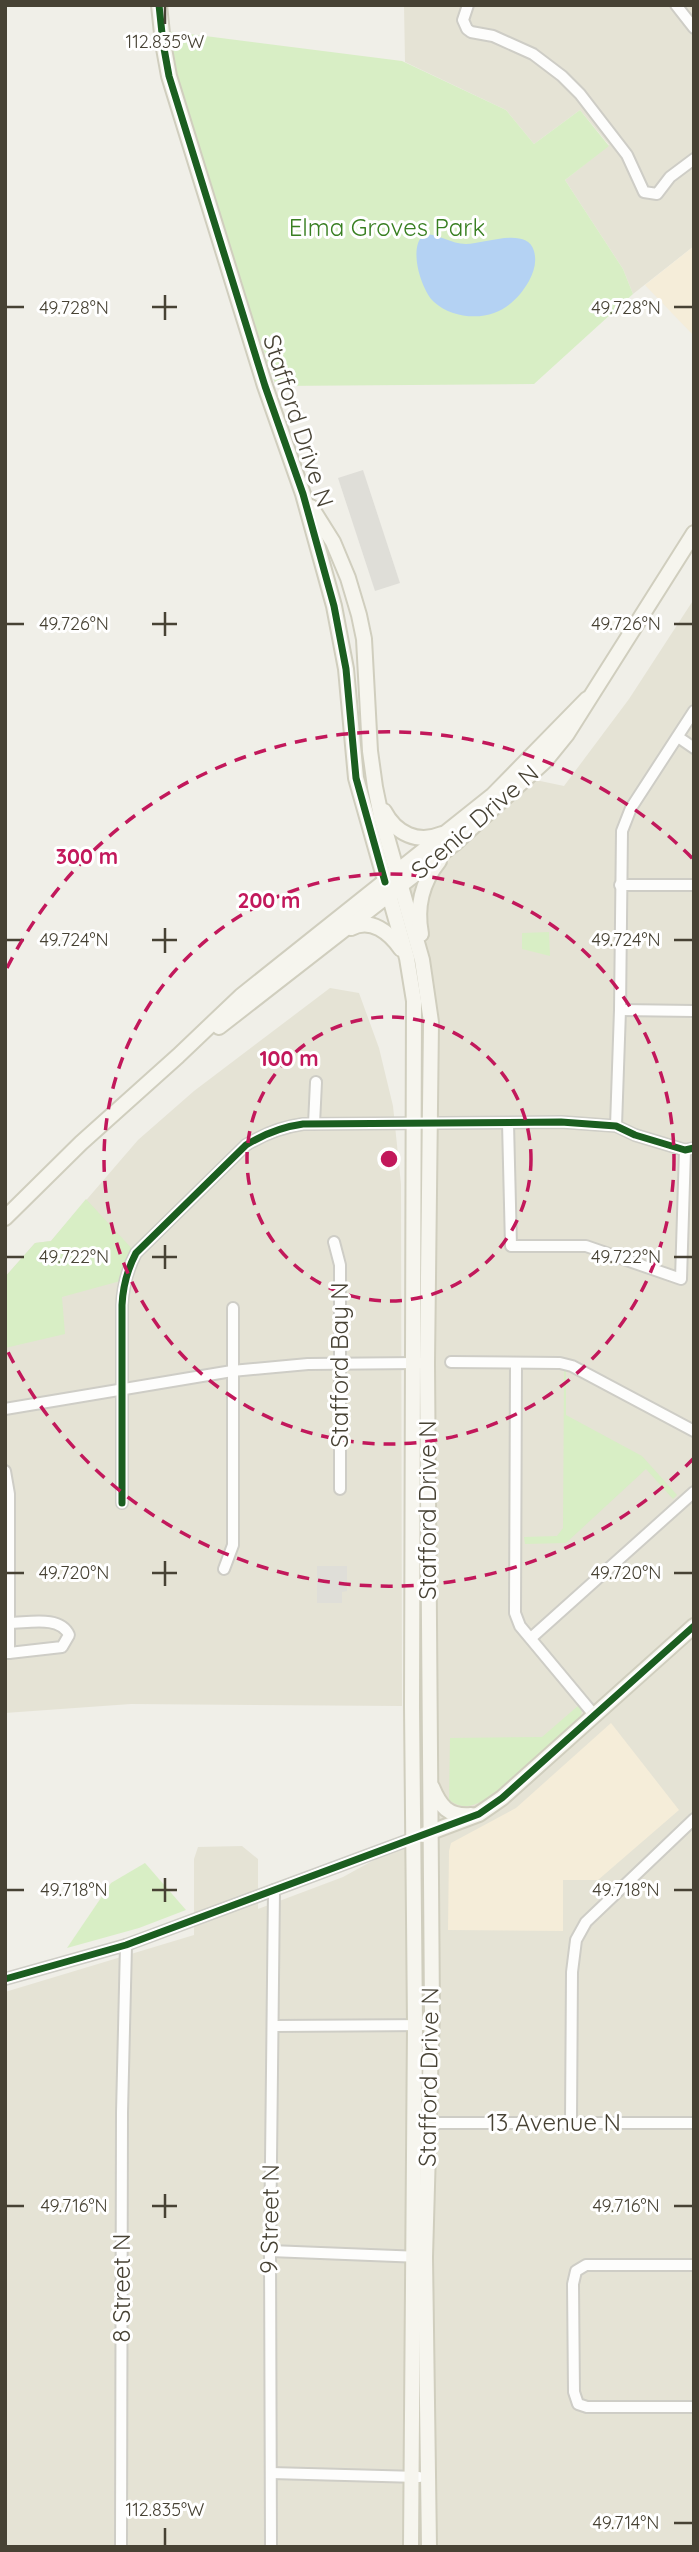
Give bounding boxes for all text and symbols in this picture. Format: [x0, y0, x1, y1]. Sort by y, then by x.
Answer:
text: 112.835°W [126, 30, 204, 53]
park label: Elma Groves Park [289, 212, 485, 242]
text: 49.728°N [39, 296, 109, 319]
text: 49.728°N [591, 296, 661, 319]
street label: Stafford Drive N [257, 331, 341, 511]
text: 49.726°N [39, 612, 109, 635]
text: 49.726°N [591, 612, 661, 635]
street label: Scenic Drive N [404, 758, 544, 885]
text: 300 m [56, 843, 118, 869]
text: 200 m [238, 887, 300, 913]
text: 49.724°N [39, 928, 109, 951]
text: 49.724°N [591, 928, 661, 951]
text: 100 m [259, 1045, 319, 1071]
centre of rings [377, 1147, 401, 1171]
text: 49.722°N [39, 1245, 109, 1268]
text: 49.722°N [591, 1245, 661, 1268]
street label: Stafford Bay N [324, 1282, 354, 1448]
street label: Stafford Drive N [412, 1420, 442, 1600]
text: 49.720°N [39, 1561, 109, 1584]
text: 49.720°N [591, 1561, 661, 1584]
text: 49.718°N [40, 1878, 108, 1901]
text: 49.718°N [592, 1878, 660, 1901]
street label: Stafford Drive N [411, 1987, 445, 2167]
street label: 13 Avenue N [487, 2107, 621, 2137]
street label: 9 Street N [253, 2164, 285, 2274]
text: 49.716°N [40, 2194, 108, 2217]
text: 49.716°N [592, 2194, 660, 2217]
street label: 8 Street N [106, 2233, 136, 2343]
text: 112.835°W [126, 2498, 204, 2521]
text: 49.714°N [593, 2511, 659, 2534]

